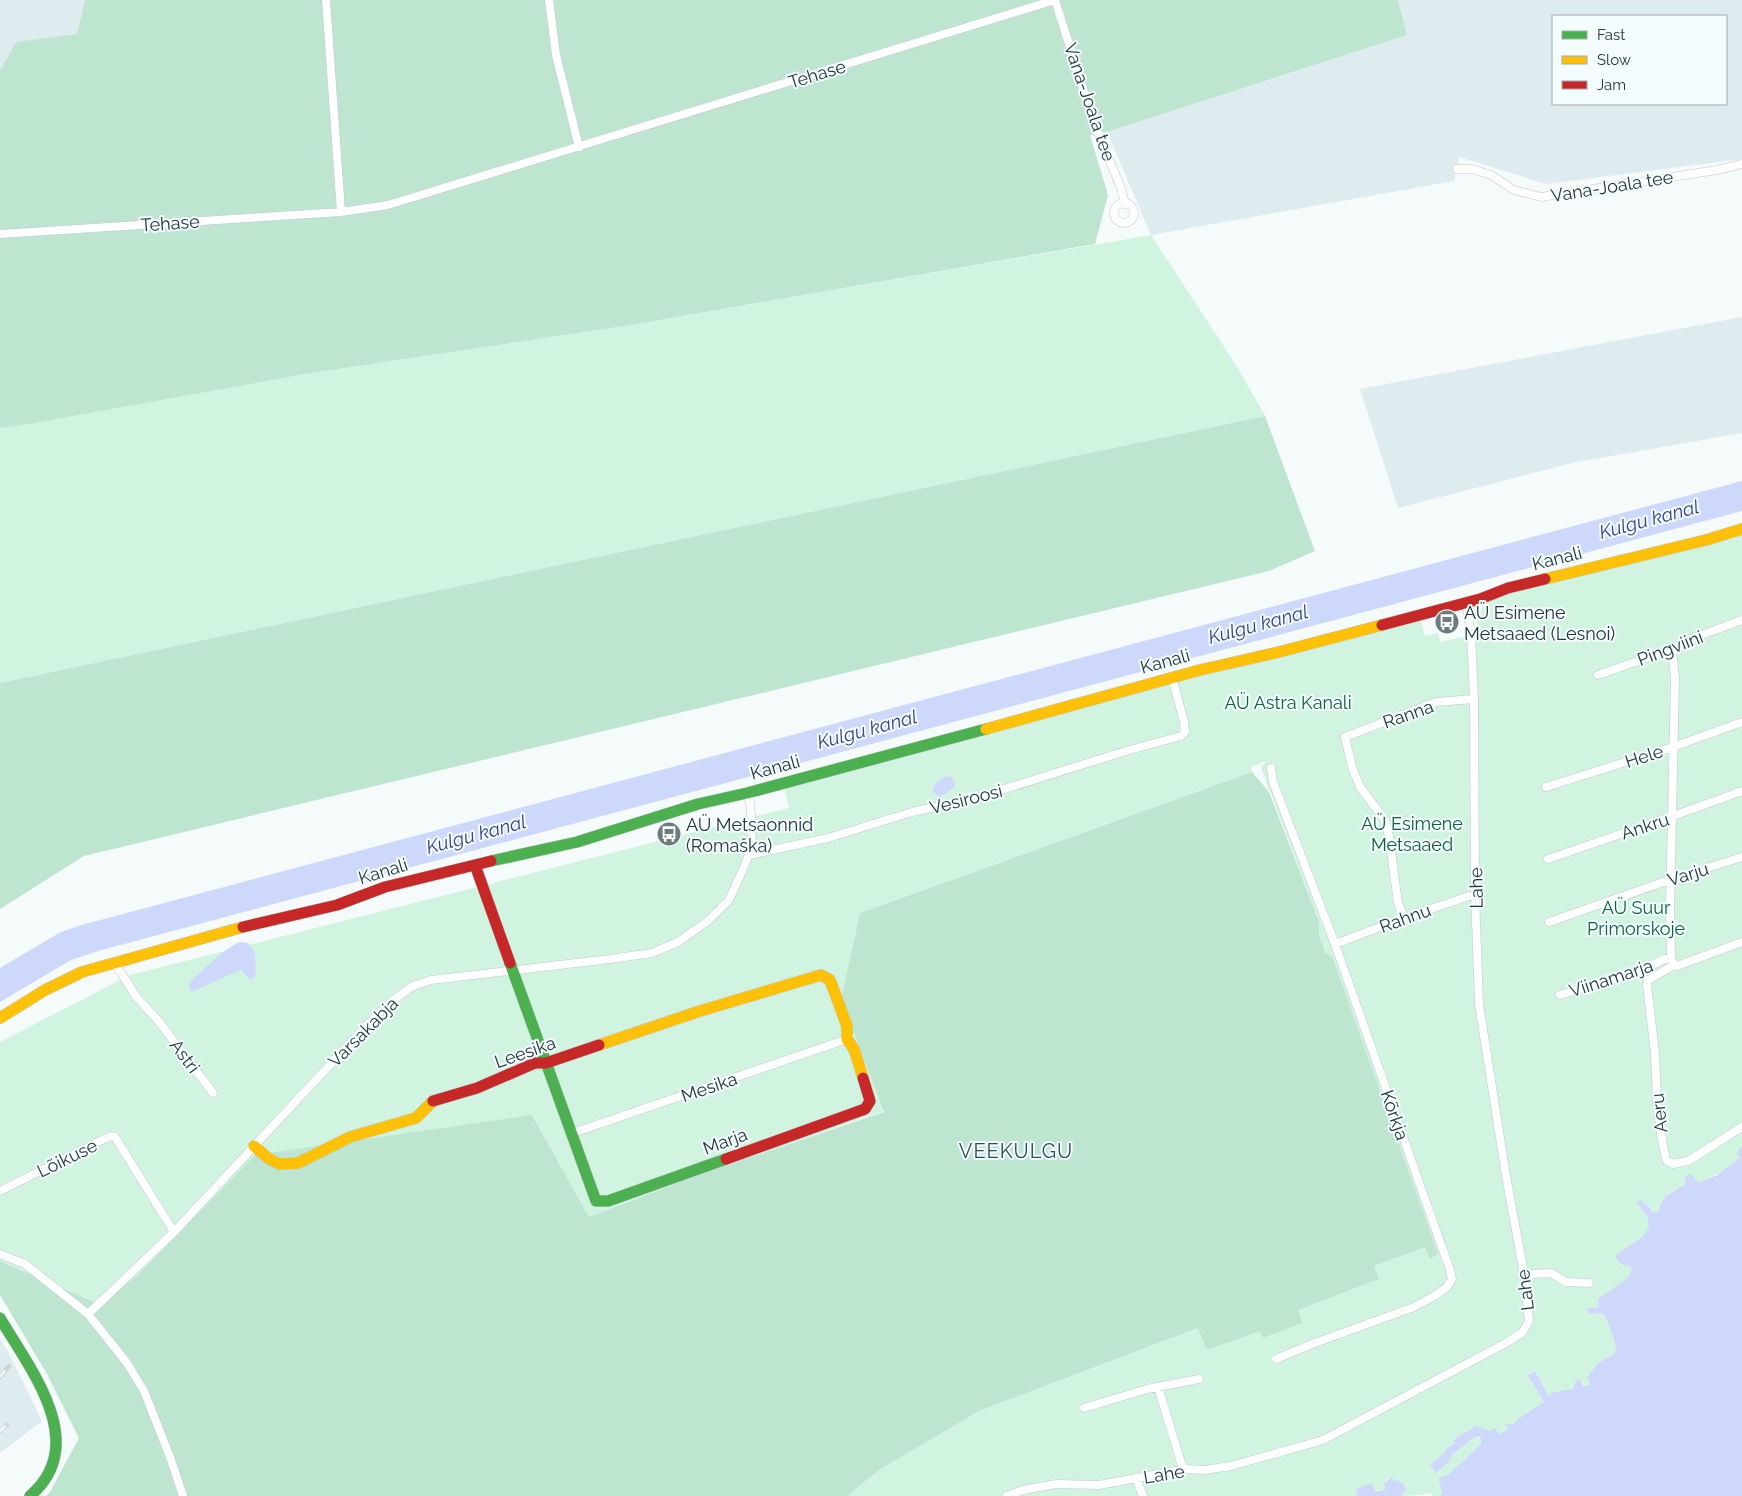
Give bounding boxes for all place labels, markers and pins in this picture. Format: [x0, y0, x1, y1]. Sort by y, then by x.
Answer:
place label: AÜ Esimene Metsaaed (Lesnoi) [1464, 602, 1615, 644]
bus stop icon: AÜ Esimene Metsaaed (Lesnoi) [1434, 609, 1460, 635]
place label: AÜ Metsaonnid (Romaška) [686, 814, 813, 856]
bus stop icon: AÜ Metsaonnid (Romaška) [656, 821, 682, 847]

